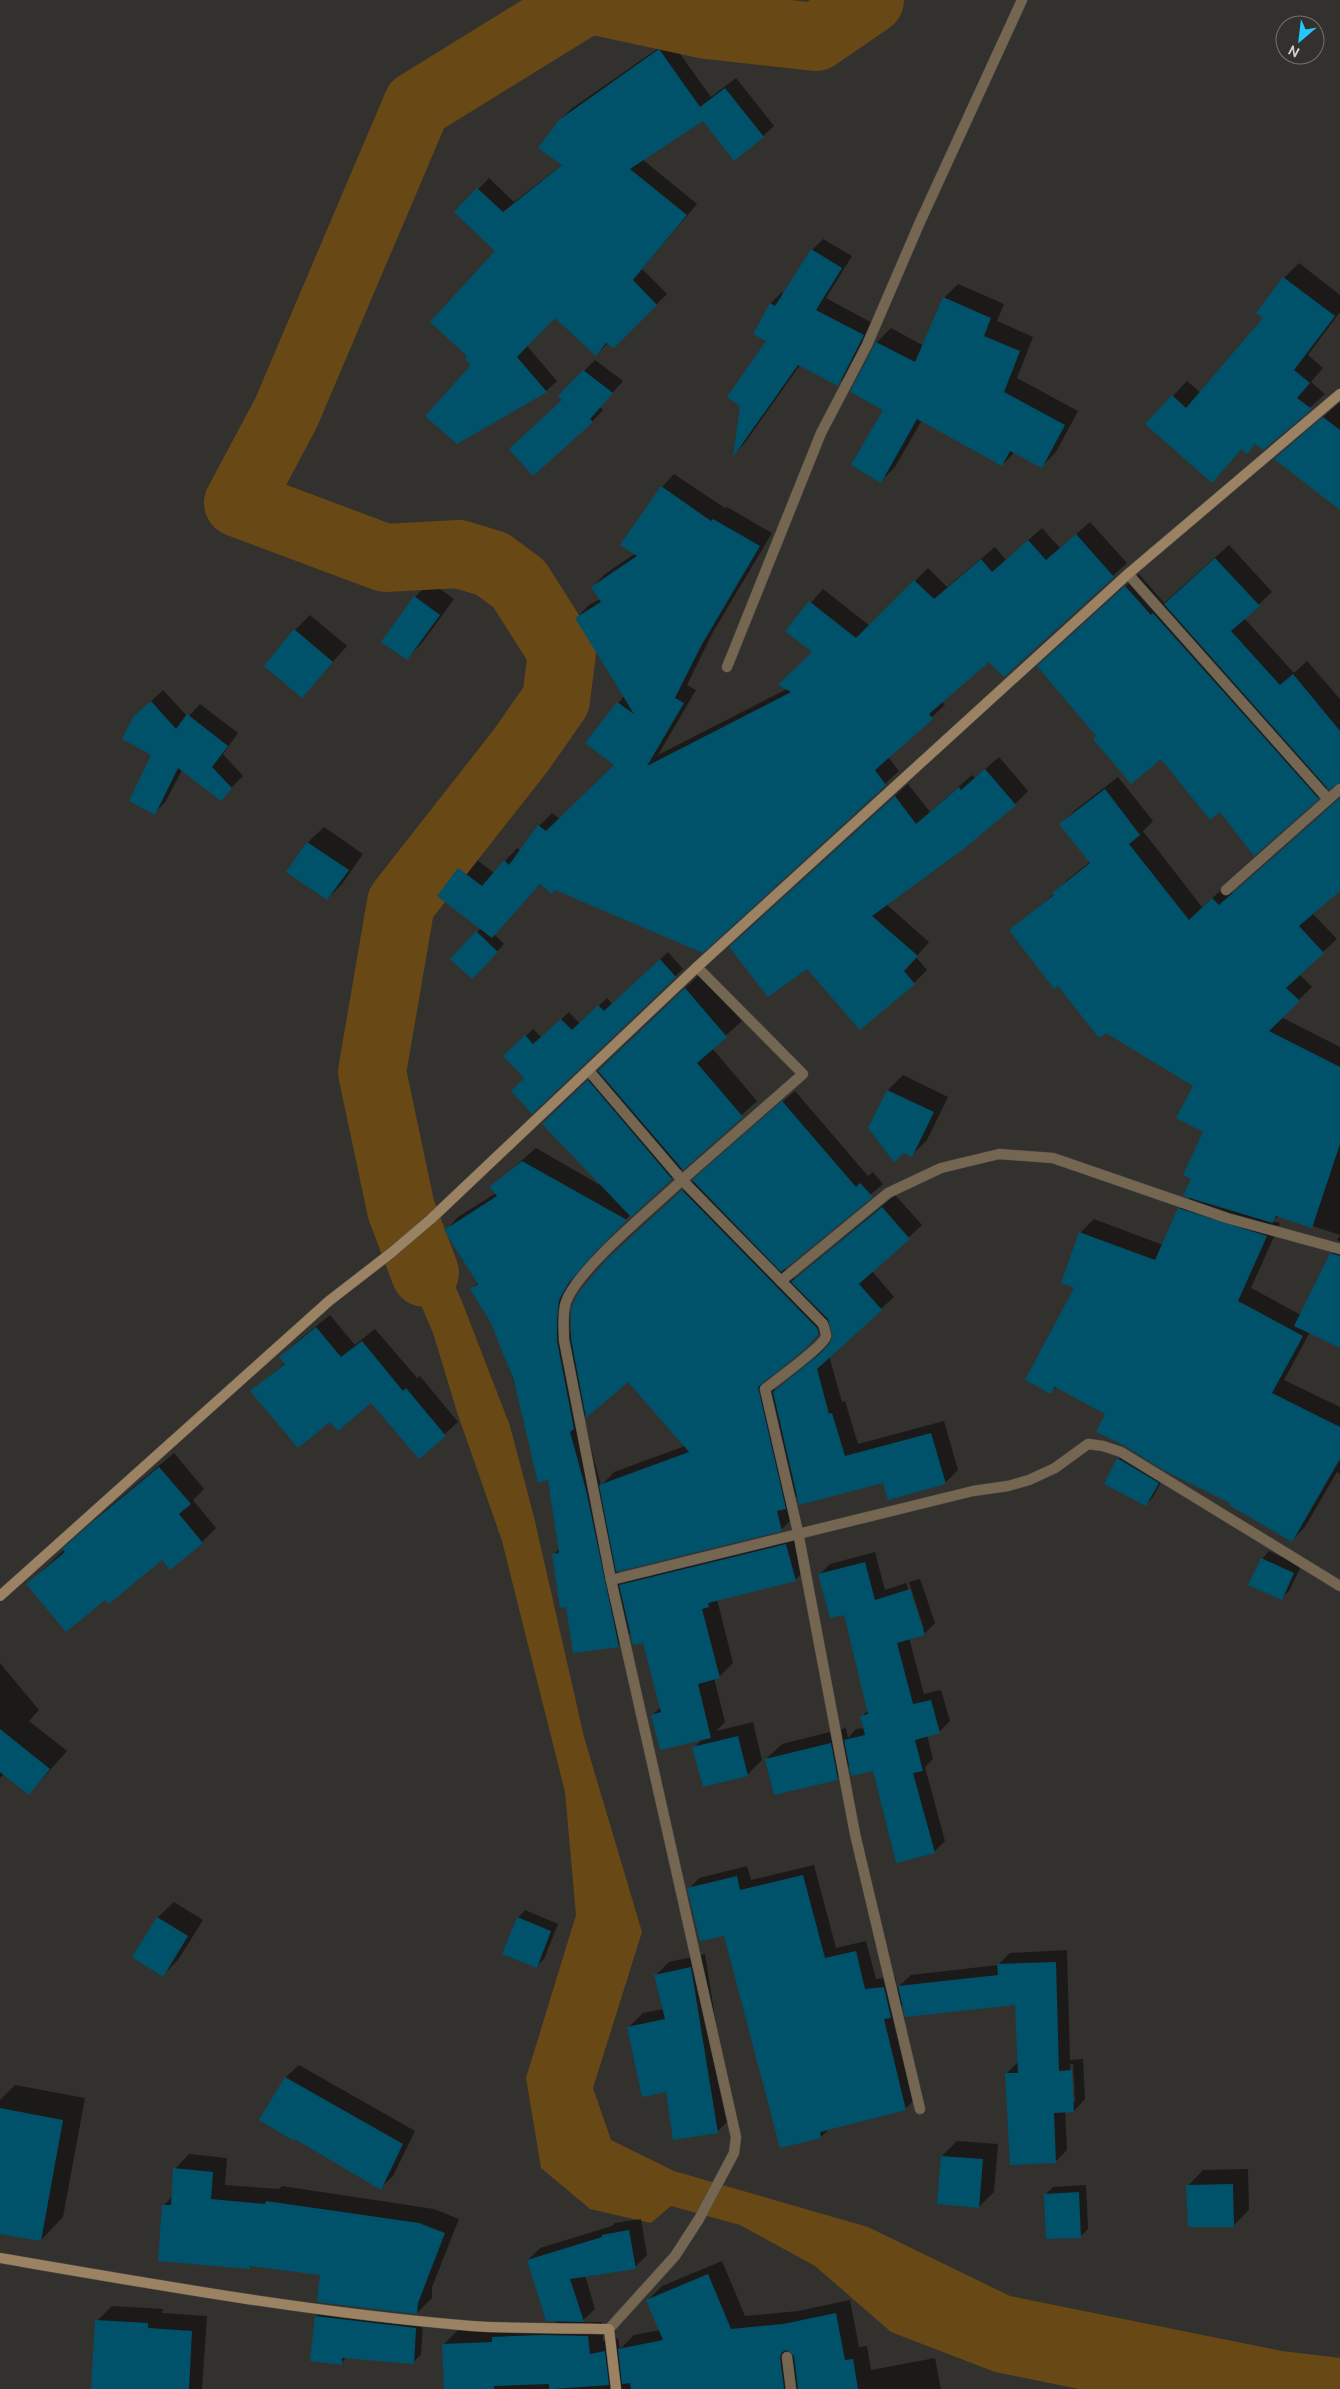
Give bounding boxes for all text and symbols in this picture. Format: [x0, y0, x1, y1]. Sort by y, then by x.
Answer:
north arrow [1275, 15, 1325, 65]
text: N [1286, 42, 1302, 61]

